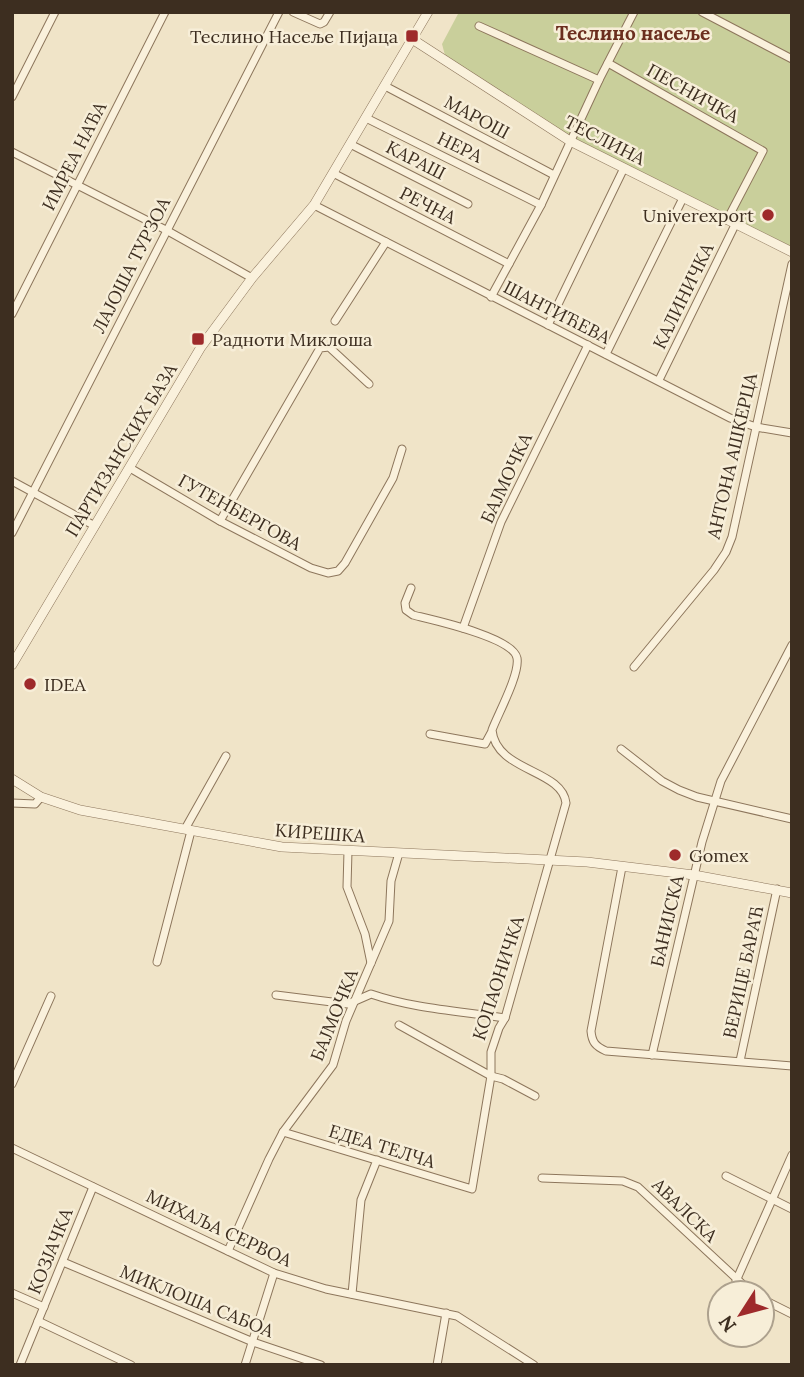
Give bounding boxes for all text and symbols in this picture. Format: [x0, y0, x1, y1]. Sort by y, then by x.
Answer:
district label: Теслино насеље [556, 21, 710, 45]
place label: Теслино Насеље Пијаца [190, 25, 398, 48]
marker: Теслино Насеље Пијаца [404, 28, 420, 44]
street label: ПЕСНИЧКА [643, 58, 744, 128]
street label: МАРОШ [440, 90, 514, 144]
street label: ИМРЕА НАЂА [37, 97, 112, 214]
street label: ТЕСЛИНА [561, 110, 650, 170]
street label: НЕРА [434, 126, 487, 168]
street label: КАРАШ [382, 135, 450, 185]
street label: РЕЧНА [396, 181, 461, 229]
street label: ЛАЈОША ТУРЗОА [87, 193, 175, 337]
place label: Univerexport [643, 204, 754, 227]
marker: Univerexport [760, 207, 776, 223]
street label: КАЛИНИЧКА [647, 239, 719, 353]
street label: ШАНТИЋЕВА [500, 275, 615, 349]
place label: Радноти Миклоша [212, 328, 372, 351]
marker: Радноти Миклоша [190, 331, 206, 347]
street label: ПАРТИЗАНСКИХ БАЗА [60, 359, 182, 541]
street label: АНТОНА АШКЕРЦА [702, 370, 762, 542]
street label: БАЈМОЧКА [475, 428, 537, 527]
street label: ГУТЕНБЕРГОВА [174, 469, 306, 556]
place label: IDEA [44, 673, 86, 696]
marker: IDEA [22, 676, 38, 692]
street label: КИРЕШКА [274, 818, 367, 848]
place label: Gomex [689, 844, 749, 867]
marker: Gomex [667, 847, 683, 863]
street label: БАНИЈСКА [645, 872, 689, 969]
street label: ВЕРИЦЕ БАРАЋ [718, 903, 768, 1041]
street label: КОПАОНИЧКА [467, 912, 529, 1043]
street label: БАЈМОЧКА [305, 965, 363, 1064]
street label: ЕДЕА ТЕЛЧА [326, 1119, 439, 1173]
street label: АВАЛСКА [647, 1172, 723, 1247]
street label: МИХАЉА СЕРВОА [143, 1184, 296, 1272]
street label: КОЗЈАЧКА [22, 1204, 78, 1297]
street label: МИКЛОША САБОА [117, 1260, 278, 1343]
north arrow [706, 1279, 776, 1349]
text: N [713, 1311, 741, 1337]

